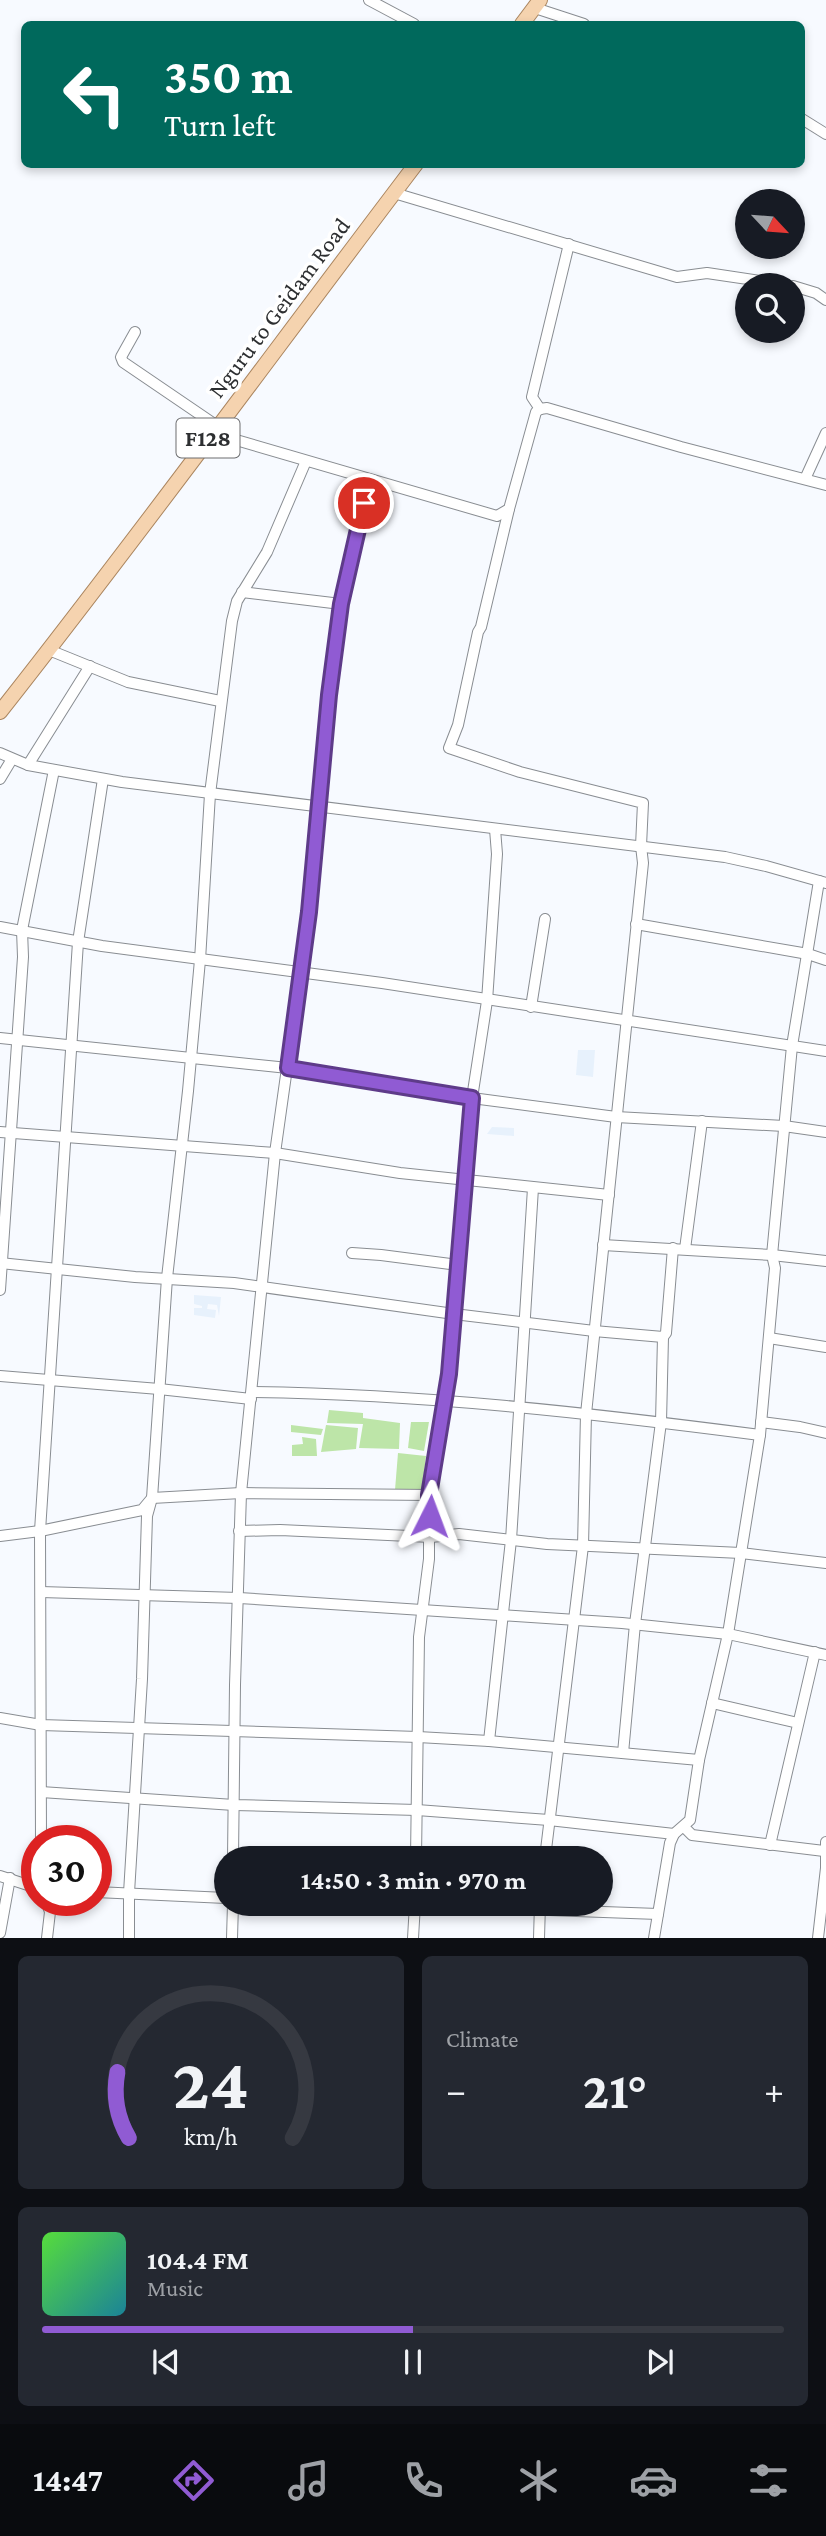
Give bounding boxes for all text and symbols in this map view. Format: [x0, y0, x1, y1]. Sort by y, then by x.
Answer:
icon: left [49, 49, 140, 140]
text: 350 m [164, 49, 293, 104]
text: Turn left [164, 107, 275, 143]
north arrow [735, 189, 805, 259]
map controls [735, 189, 805, 343]
street label: Nguru to Geidam Road [202, 212, 355, 403]
button: search [735, 273, 805, 343]
road number: F128 [176, 418, 240, 458]
pin [334, 473, 394, 533]
icon: arrive [345, 484, 383, 522]
position arrow [393, 1479, 467, 1553]
speed limit sign: 30 [21, 1825, 112, 1916]
text: 14:50 · 3 min · 970 m [301, 1866, 526, 1895]
text: Climate [446, 2026, 518, 2052]
text: 24 [173, 2044, 249, 2125]
text: 21° [583, 2061, 647, 2119]
text: − [446, 2069, 466, 2111]
text: + [764, 2069, 784, 2111]
text: km/h [184, 2123, 238, 2150]
text: 104.4 FM [147, 2246, 249, 2275]
text: Music [147, 2275, 203, 2301]
icon: previous [147, 2343, 185, 2381]
icon: pause [394, 2343, 432, 2381]
icon: next [641, 2343, 679, 2381]
icon: directions [169, 2456, 218, 2505]
icon: music [284, 2456, 333, 2505]
icon: phone [399, 2456, 448, 2505]
icon: climate [514, 2456, 563, 2505]
icon: car [629, 2456, 678, 2505]
icon: filters [744, 2456, 793, 2505]
text: 14:47 [33, 2462, 103, 2498]

